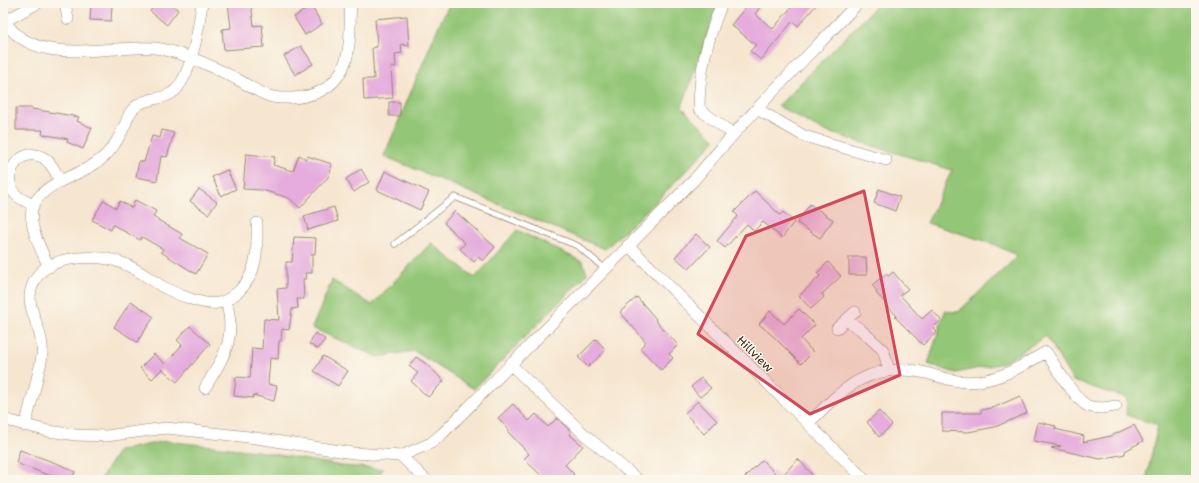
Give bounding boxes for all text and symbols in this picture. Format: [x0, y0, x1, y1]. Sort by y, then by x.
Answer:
street label: Hillview [733, 332, 777, 376]

